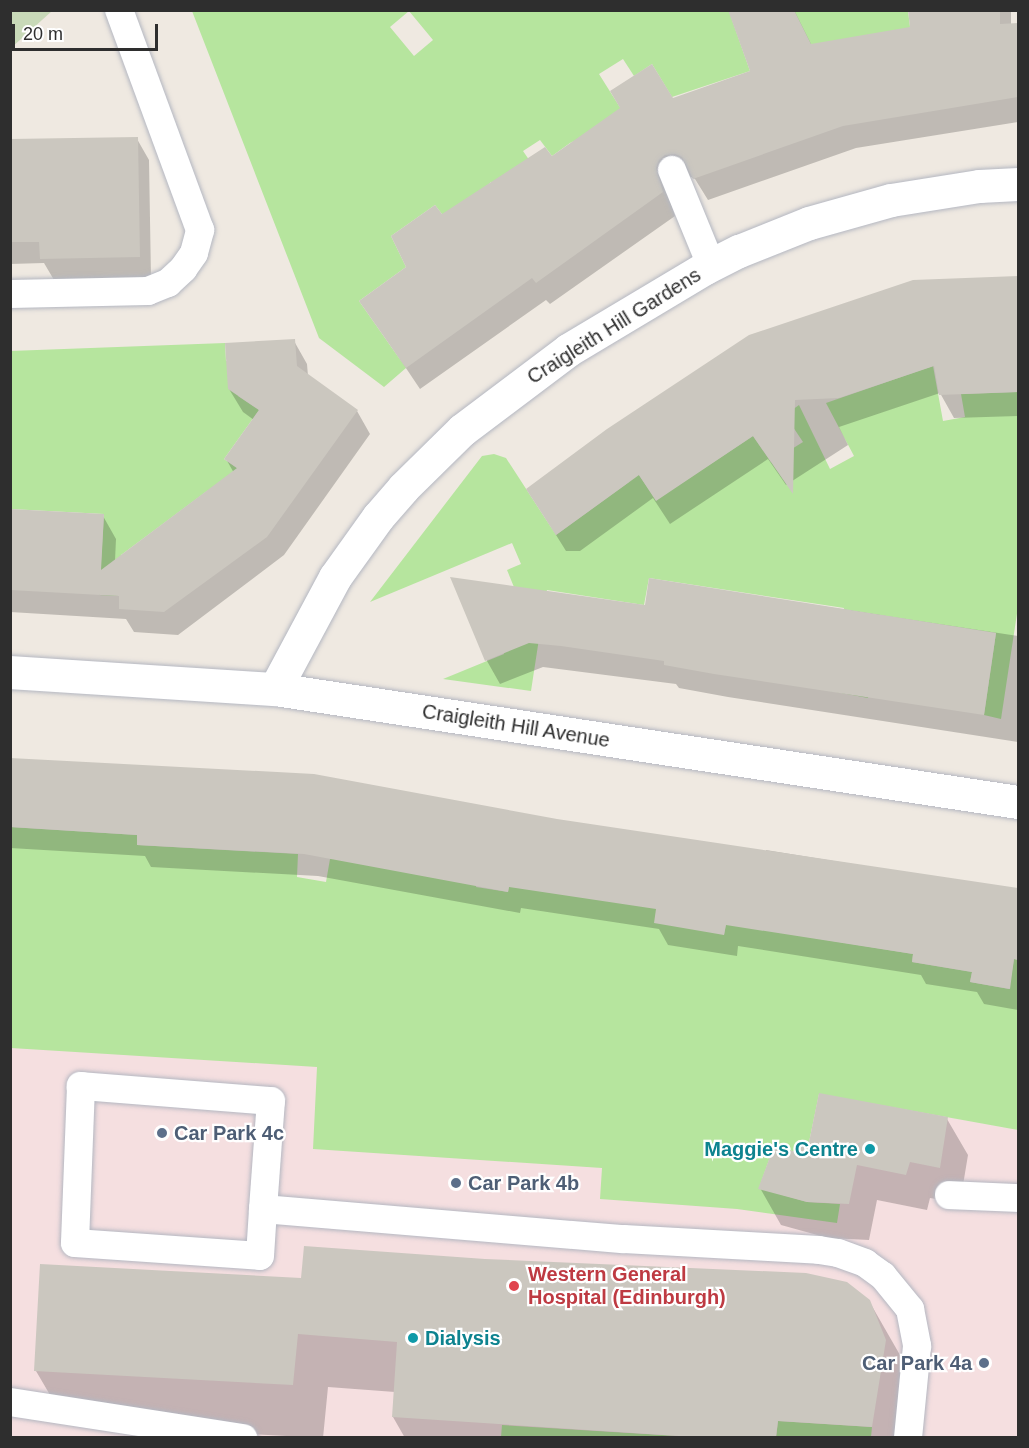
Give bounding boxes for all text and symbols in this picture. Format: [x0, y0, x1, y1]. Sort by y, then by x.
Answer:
scale bar [15, 12, 160, 50]
text: 20 m [23, 24, 63, 44]
street label: Craigleith Hill Gardens [523, 263, 705, 389]
street label: Craigleith Hill Avenue [420, 699, 612, 753]
place label: Car Park 4c [174, 1121, 284, 1145]
marker: Car Park 4c [155, 1126, 169, 1140]
place label: Maggie's Centre [704, 1137, 858, 1161]
marker: Maggie's Centre [863, 1142, 877, 1156]
place label: Car Park 4b [468, 1171, 579, 1195]
marker: Car Park 4b [449, 1176, 463, 1190]
place label: Western General Hospital (Edinburgh) [528, 1262, 726, 1309]
marker: Western General Hospital (Edinburgh) [505, 1277, 523, 1295]
place label: Dialysis [425, 1326, 501, 1350]
marker: Dialysis [406, 1331, 420, 1345]
place label: Car Park 4a [862, 1351, 972, 1375]
marker: Car Park 4a [977, 1356, 991, 1370]

